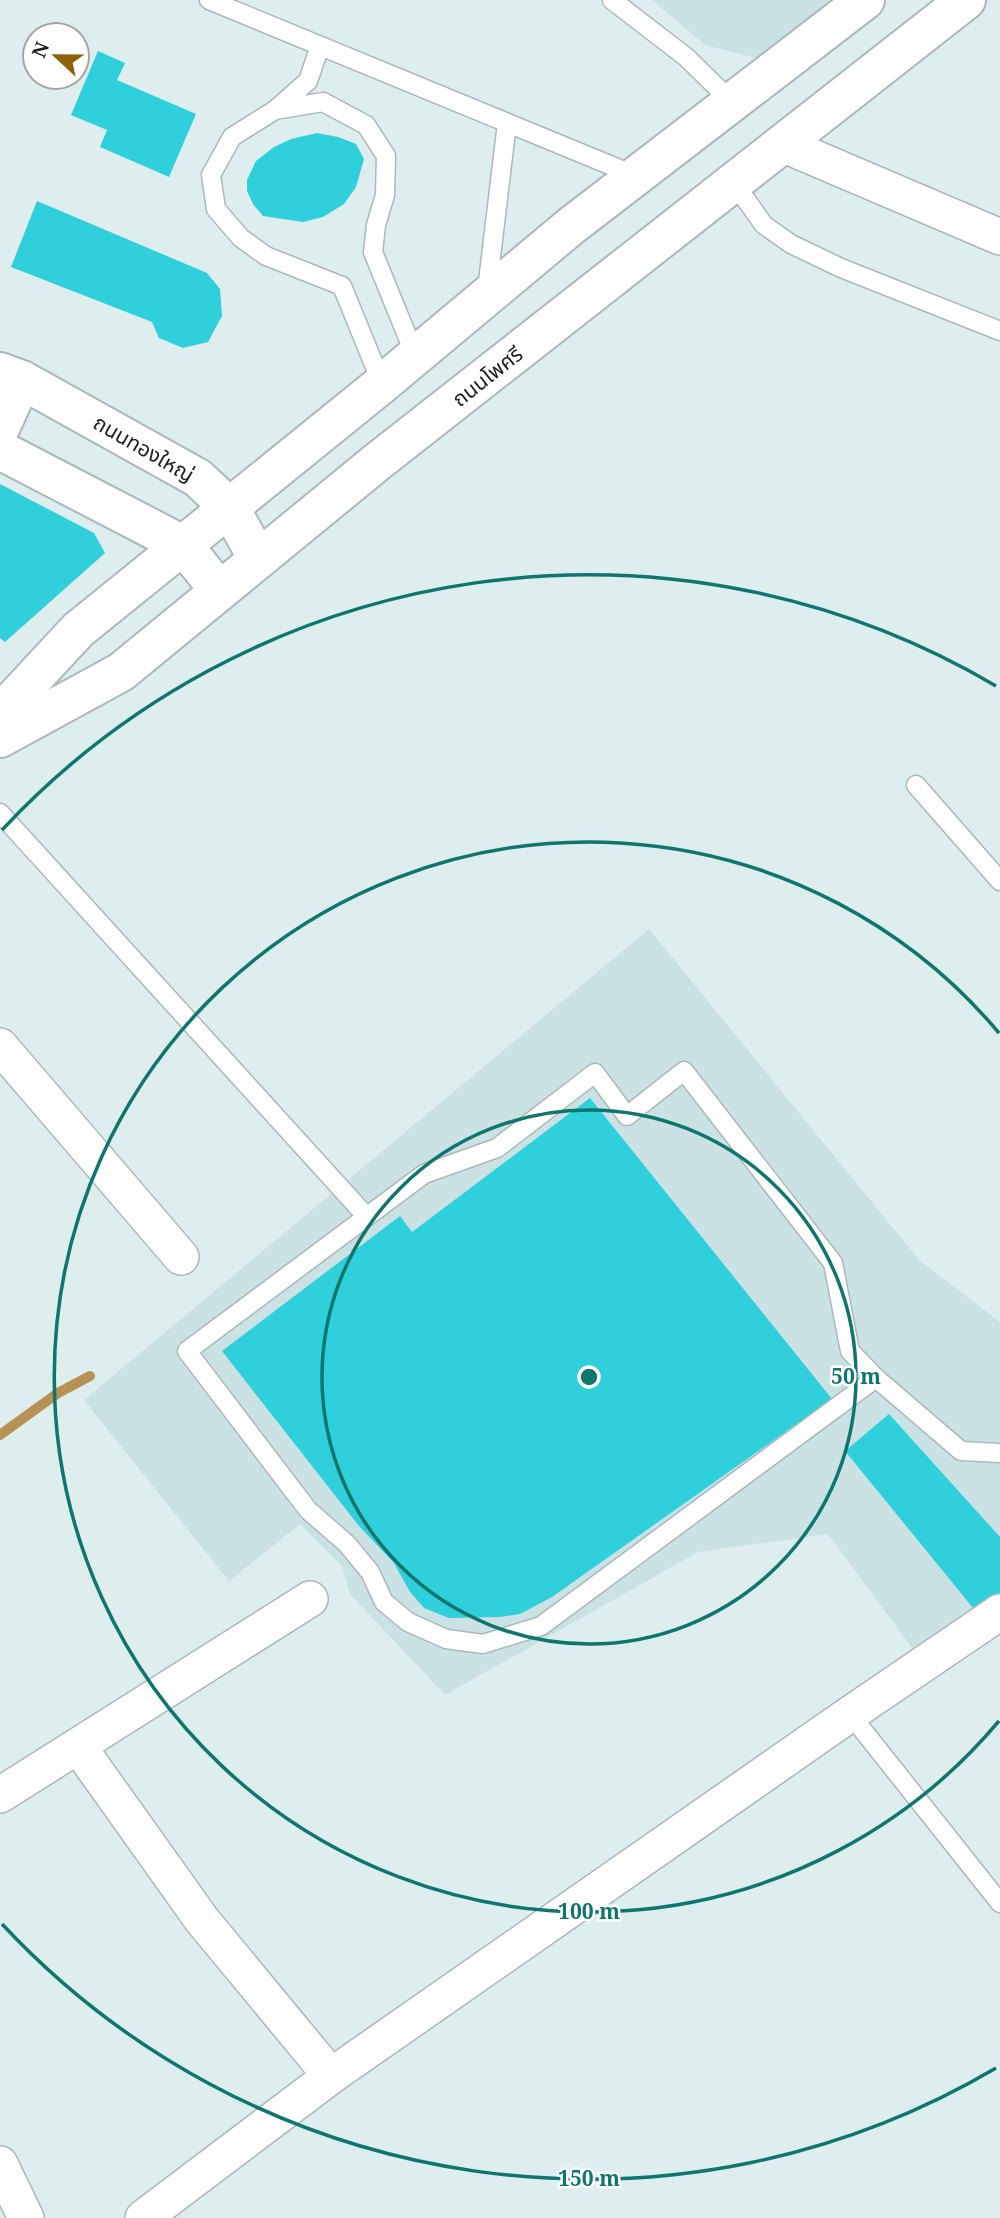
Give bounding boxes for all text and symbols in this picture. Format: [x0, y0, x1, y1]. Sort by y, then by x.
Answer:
north arrow [21, 21, 91, 91]
text: N [25, 38, 55, 61]
street label: ถนนโพศรี [446, 340, 528, 412]
street label: ถนนทองใหญ่ [89, 408, 199, 488]
text: 50 m [831, 1362, 881, 1390]
centre of rings [577, 1365, 601, 1389]
text: 100 m [558, 1897, 620, 1925]
text: 150 m [558, 2164, 620, 2192]

